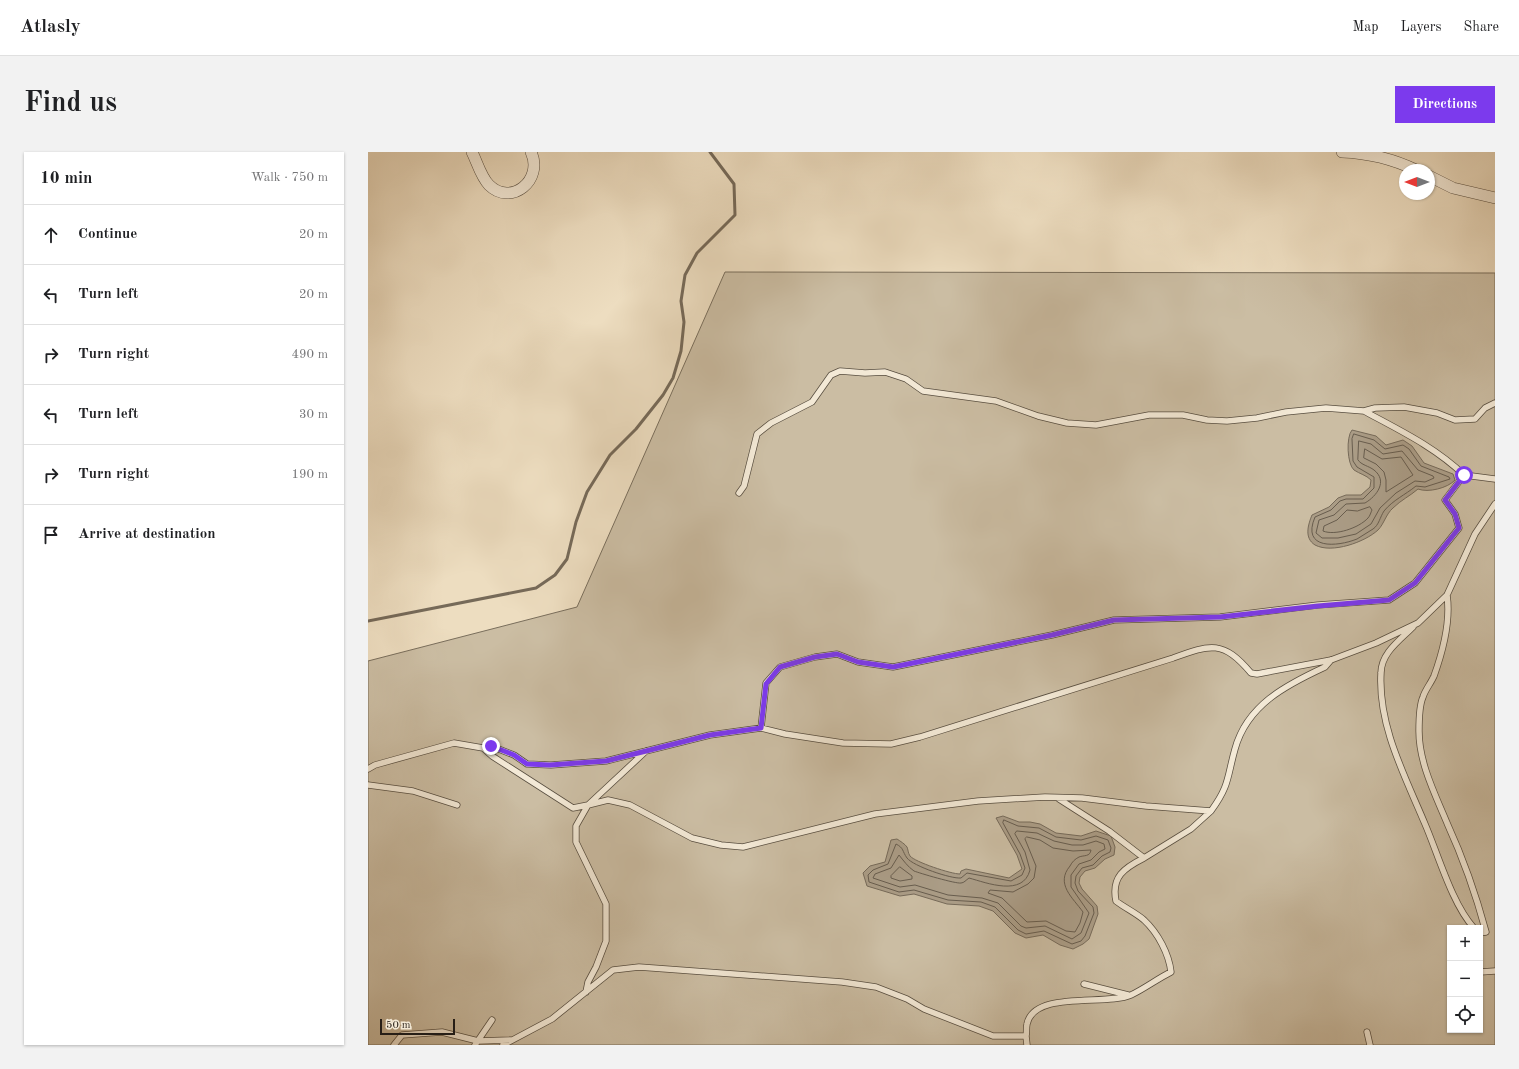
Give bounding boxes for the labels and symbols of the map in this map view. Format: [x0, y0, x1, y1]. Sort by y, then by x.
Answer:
north arrow [1399, 164, 1435, 200]
route start [1455, 466, 1473, 484]
route end [482, 737, 500, 755]
scale bar [380, 1017, 455, 1036]

